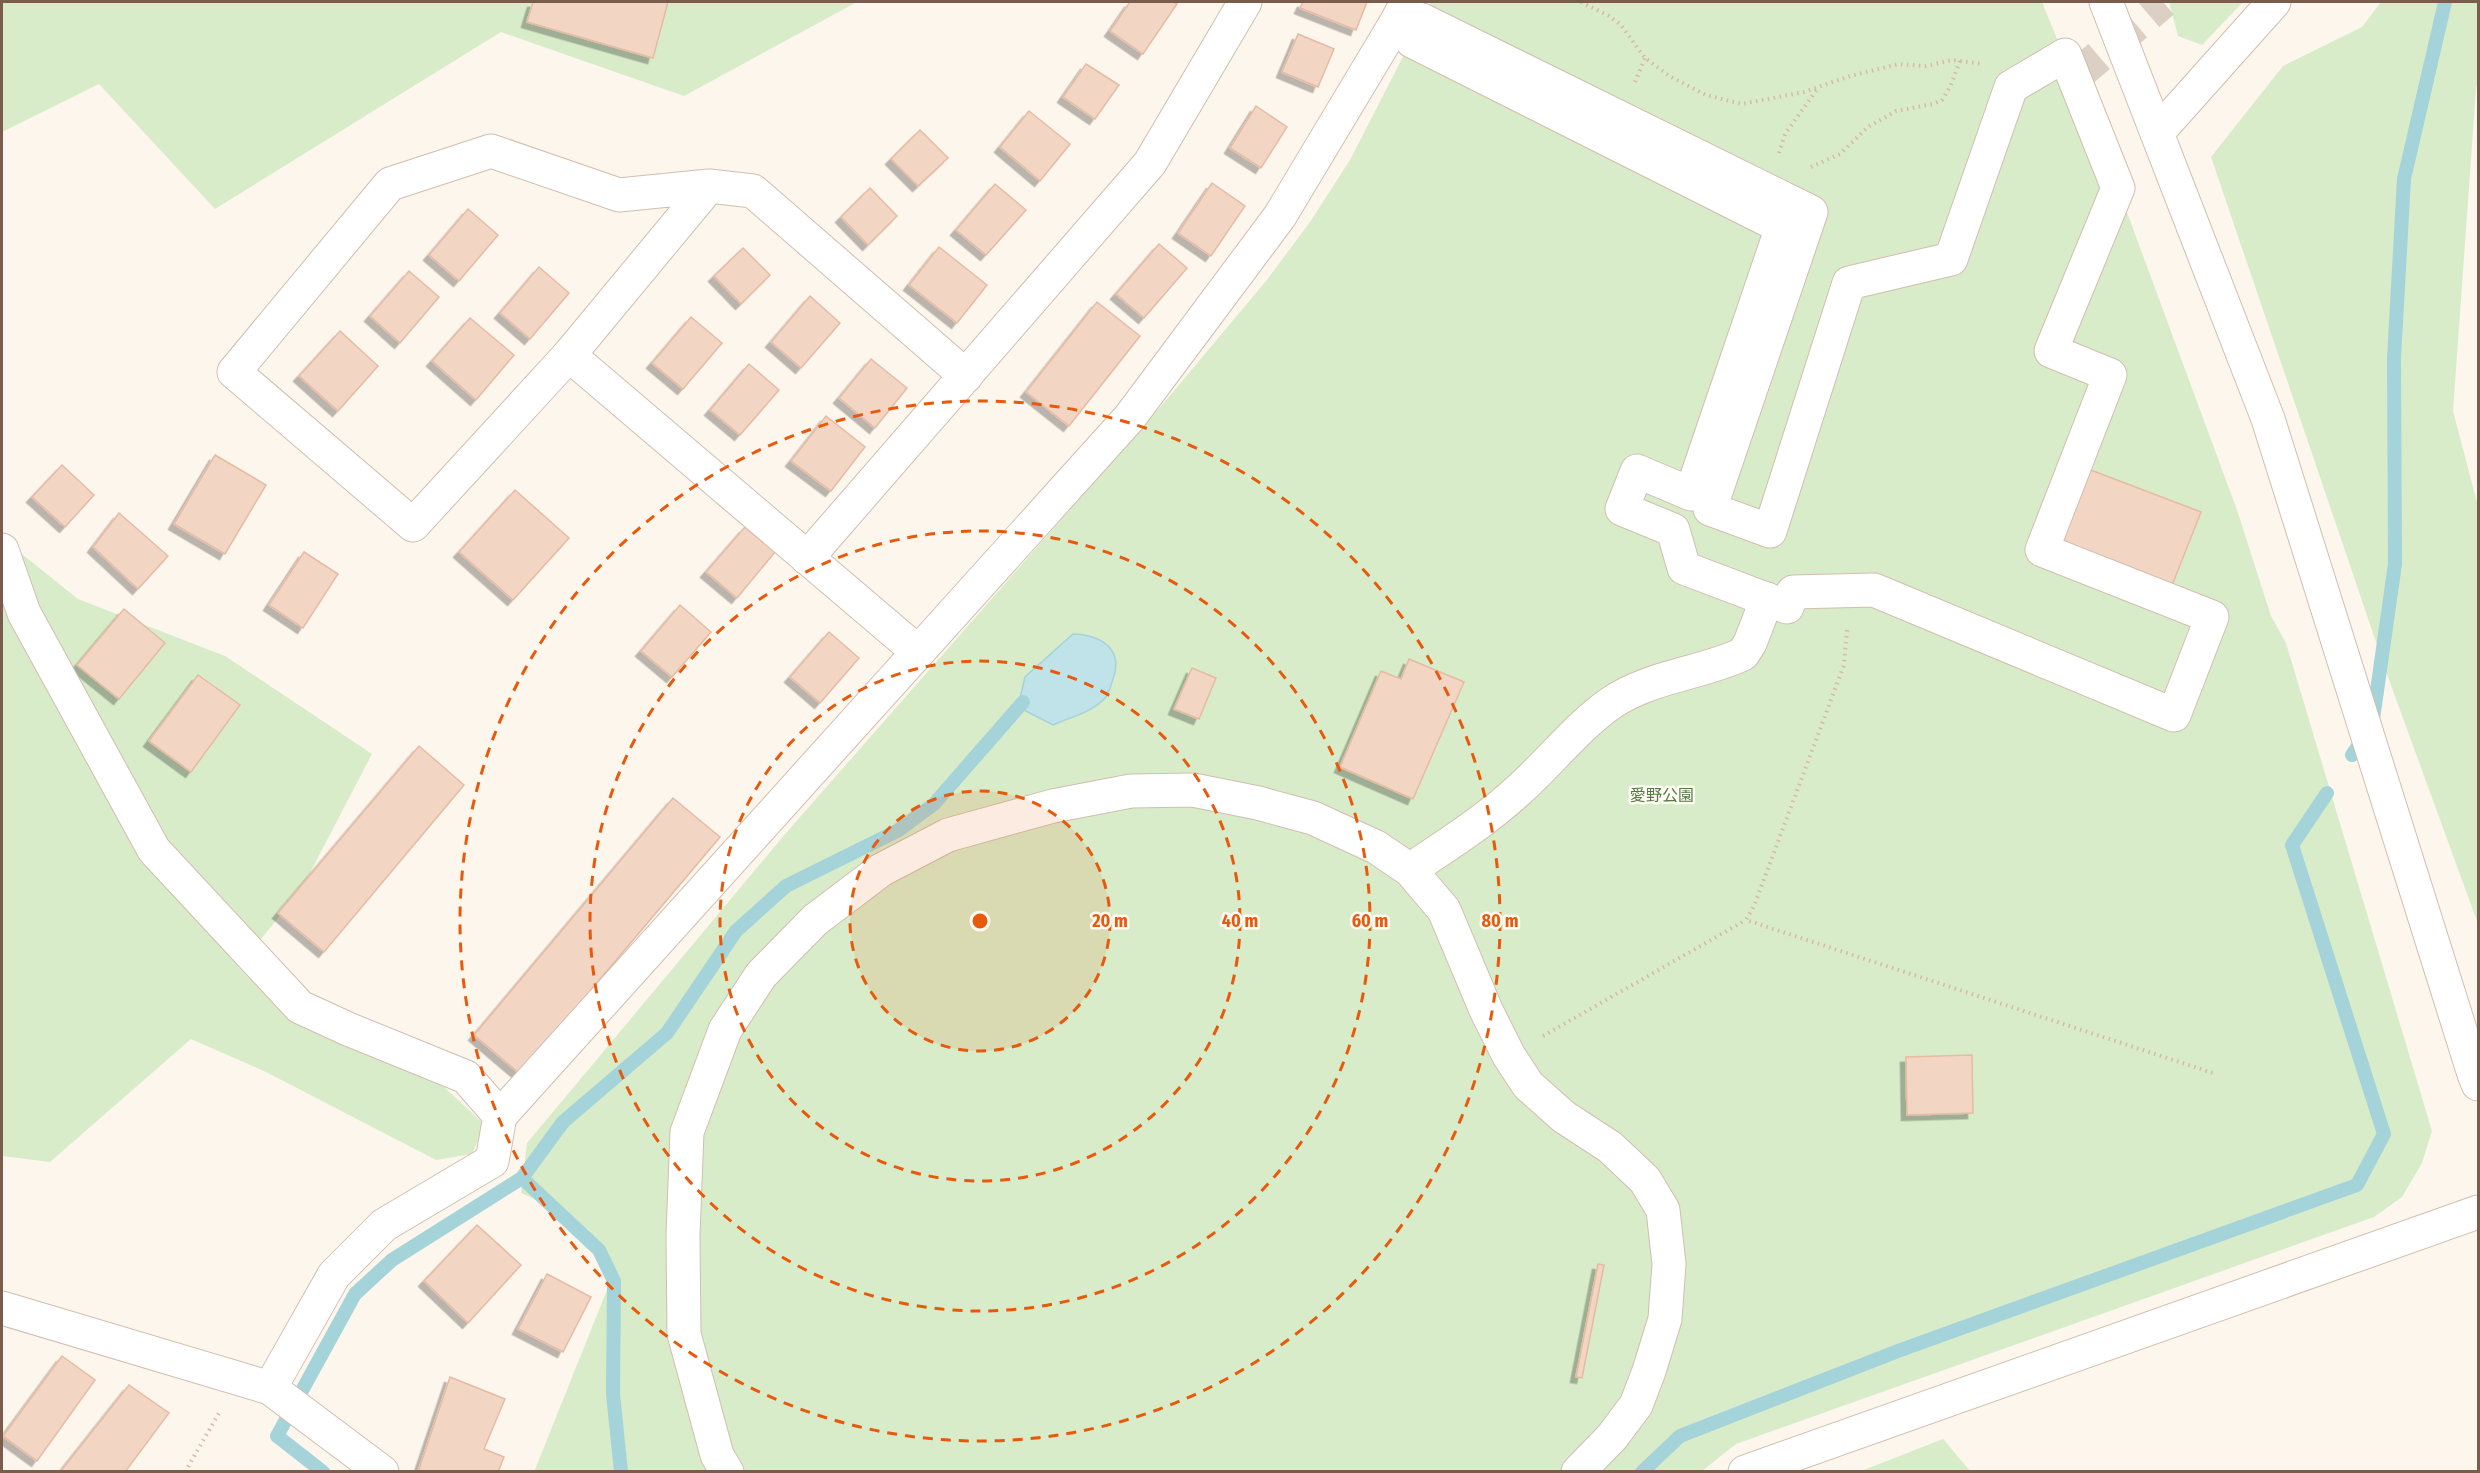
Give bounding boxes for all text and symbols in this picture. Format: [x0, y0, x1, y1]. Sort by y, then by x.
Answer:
park label: 愛野公園 [1630, 786, 1694, 805]
text: 20 m [1091, 910, 1128, 932]
text: 40 m [1222, 910, 1258, 932]
text: 60 m [1352, 910, 1388, 932]
text: 80 m [1482, 910, 1518, 932]
centre of rings [970, 911, 990, 931]

